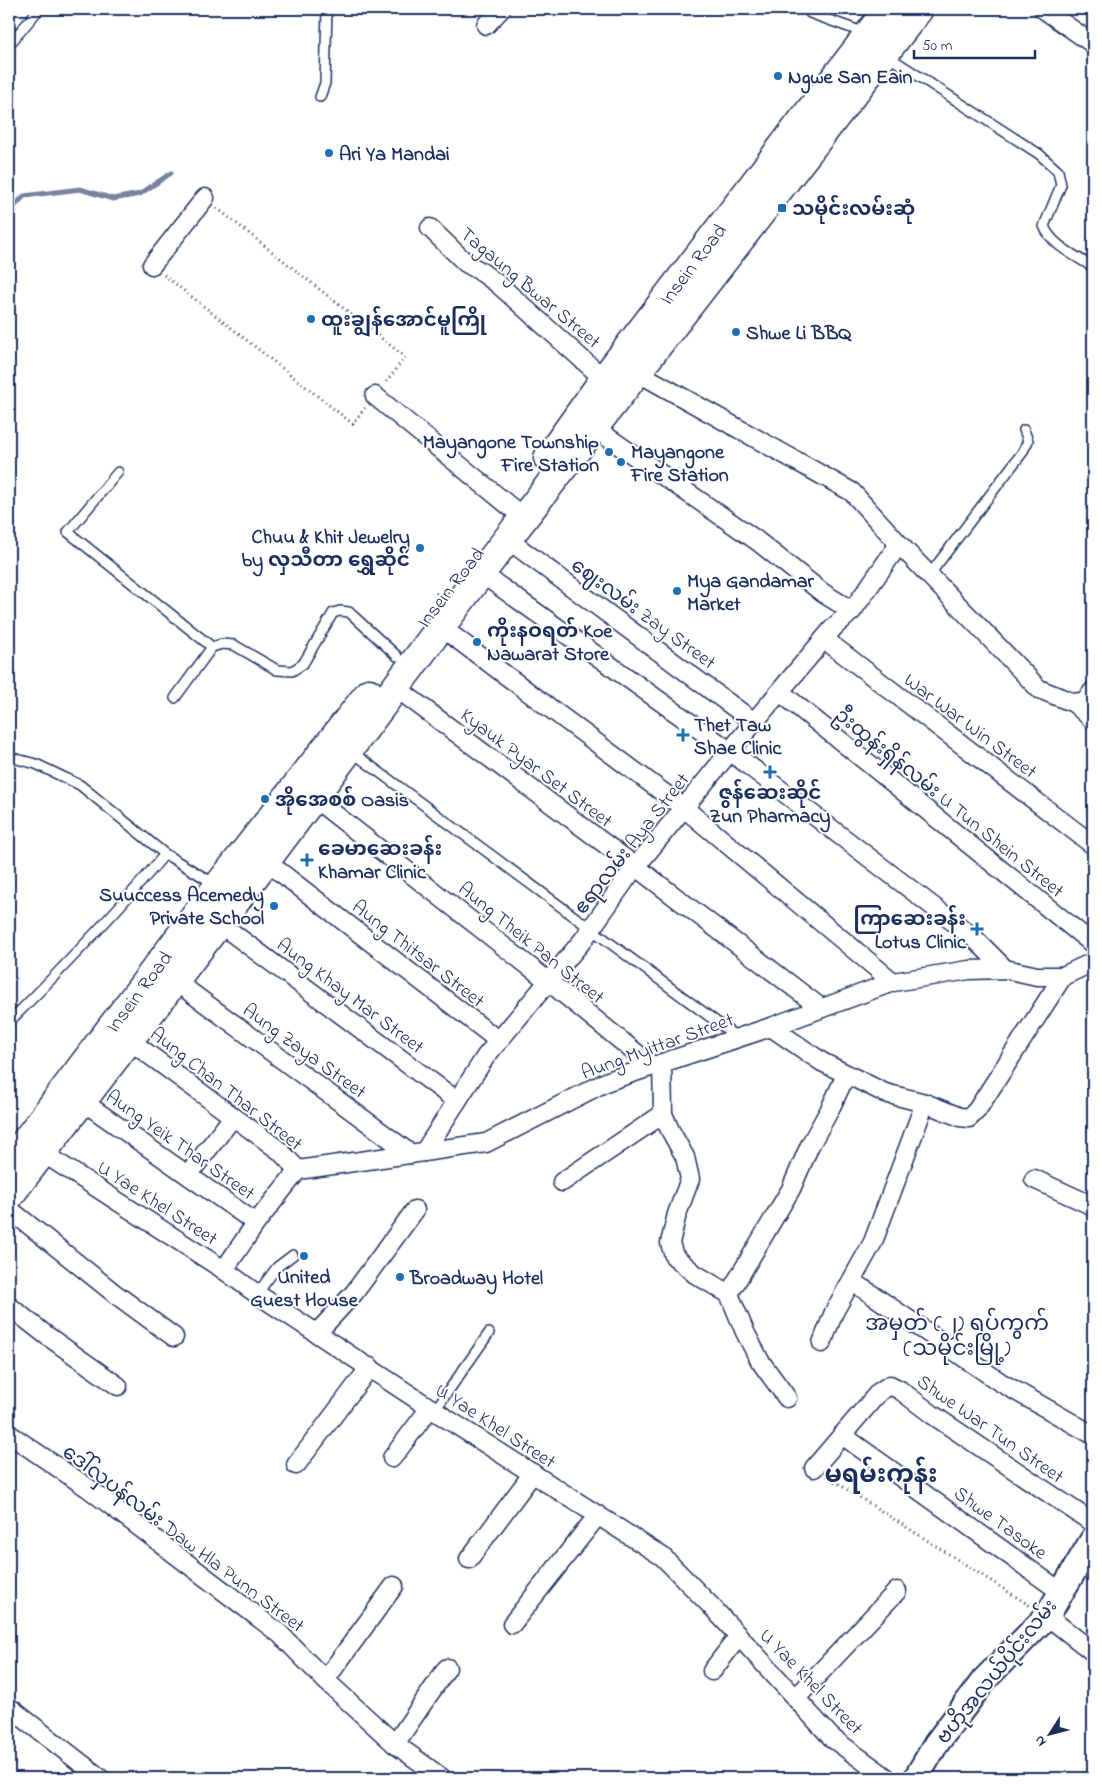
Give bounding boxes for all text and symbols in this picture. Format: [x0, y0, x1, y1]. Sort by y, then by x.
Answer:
scale bar [914, 28, 1036, 60]
text: 50 m [922, 35, 953, 57]
place label: Ngwe San Eain [788, 64, 913, 94]
marker: Ngwe San Eain [772, 70, 784, 82]
place label: Ari Ya Mandai [339, 141, 450, 170]
marker: Ari Ya Mandai [323, 147, 335, 159]
place label: သမိုင်းလမ်းဆုံ [792, 195, 915, 225]
marker: သမိုင်းလမ်းဆုံ [776, 202, 788, 214]
street label: Insein Road [654, 219, 735, 312]
street label: Tagaung Bwar Street [452, 221, 606, 358]
place label: ထူးချွန်အောင်မူကြို [321, 306, 487, 337]
marker: ထူးချွန်အောင်မူကြို [305, 313, 317, 325]
place label: Shwe Li BBQ [746, 320, 852, 349]
marker: Shwe Li BBQ [730, 326, 742, 338]
place label: Mayangone Township Fire Station [423, 429, 599, 481]
place label: Mayangone Fire Station [630, 439, 729, 491]
marker: Mayangone Township Fire Station [603, 446, 615, 458]
marker: Mayangone Fire Station [615, 456, 627, 468]
place label: Chuu & Khit Jewelry by လှသီတာ ရွှေဆိုင် [241, 524, 410, 577]
street label: Insein Road [411, 542, 493, 635]
marker: Chuu & Khit Jewelry by လှသီတာ ရွှေဆိုင် [414, 542, 426, 554]
street label: ဈေးလမ်း Zay Street [564, 551, 723, 678]
place label: Mya Gandamar Market [687, 568, 815, 620]
marker: Mya Gandamar Market [671, 585, 683, 597]
place label: ကိုးနဝရတ် Koe Nawarat Store [487, 617, 613, 670]
marker: ကိုးနဝရတ် Koe Nawarat Store [471, 636, 483, 648]
street label: War War Win Street [897, 667, 1042, 787]
street label: ဦးထွန်းရှိန်လမ်း U Tun Shein Street [827, 700, 1071, 906]
street label: Kyauk Pyar Set Street [453, 702, 618, 836]
place label: Thet Taw Shae Clinic [694, 712, 782, 764]
marker: Thet Taw Shae Clinic [676, 728, 690, 742]
street label: ဧရာလမ်း Aya Street [567, 766, 698, 922]
marker: ဇွန်ဆေးဆိုင် Zun Pharmacy [764, 766, 776, 778]
place label: ဇွန်ဆေးဆိုင် Zun Pharmacy [710, 779, 830, 833]
place label: အိုအေစစ် Oasis [275, 786, 409, 816]
marker: အိုအေစစ် Oasis [259, 793, 271, 805]
place label: ခေမာဆေးခန်း Khamar Clinic [318, 835, 442, 888]
marker: ခေမာဆေးခန်း Khamar Clinic [300, 853, 314, 867]
street label: Aung Theik Pan Street [450, 876, 610, 1013]
place label: Suuccess Acemedy Private School [99, 882, 264, 934]
street label: Aung Thitsar Street [344, 894, 490, 1017]
marker: Suuccess Acemedy Private School [268, 900, 280, 912]
place label: ကြာဆေးခန်း Lotus Clinic [854, 905, 967, 958]
marker: ကြာဆေးခန်း Lotus Clinic [970, 922, 984, 936]
street label: Aung Khay Mar Street [269, 932, 430, 1063]
street label: Insein Road [100, 946, 181, 1040]
street label: Aung Zaya Street [235, 997, 372, 1108]
street label: Aung Myittar Street [578, 1006, 739, 1089]
street label: Aung Chan Thar Street [142, 1021, 308, 1160]
street label: Aung Yeik Thar Street [98, 1084, 260, 1209]
street label: U Yae Khel Street [91, 1154, 223, 1254]
marker: United Guest House [298, 1250, 310, 1262]
place label: United Guest House [250, 1264, 359, 1316]
place label: Broadway Hotel [409, 1265, 543, 1295]
marker: Broadway Hotel [394, 1271, 406, 1283]
district label: အမှတ် (၂) ရပ်ကွက် (သမိုင်းမြို့) [865, 1307, 1049, 1366]
street label: Shwe War Tun Street [910, 1368, 1069, 1492]
street label: U Yae Khel Street [429, 1377, 561, 1477]
street label: ဒေါ်လှပန်လမ်း Daw Hla Punn Street [55, 1437, 311, 1641]
district label: မရမ်းကုန်း [824, 1456, 938, 1494]
street label: Shwe Tasoke [947, 1480, 1052, 1568]
street label: ဗဟိုအလယ်ပိုင်းလမ်း [929, 1593, 1065, 1751]
street label: U Yae Khel Street [752, 1623, 869, 1743]
north arrow [1024, 1710, 1074, 1760]
text: N [1029, 1731, 1052, 1751]

